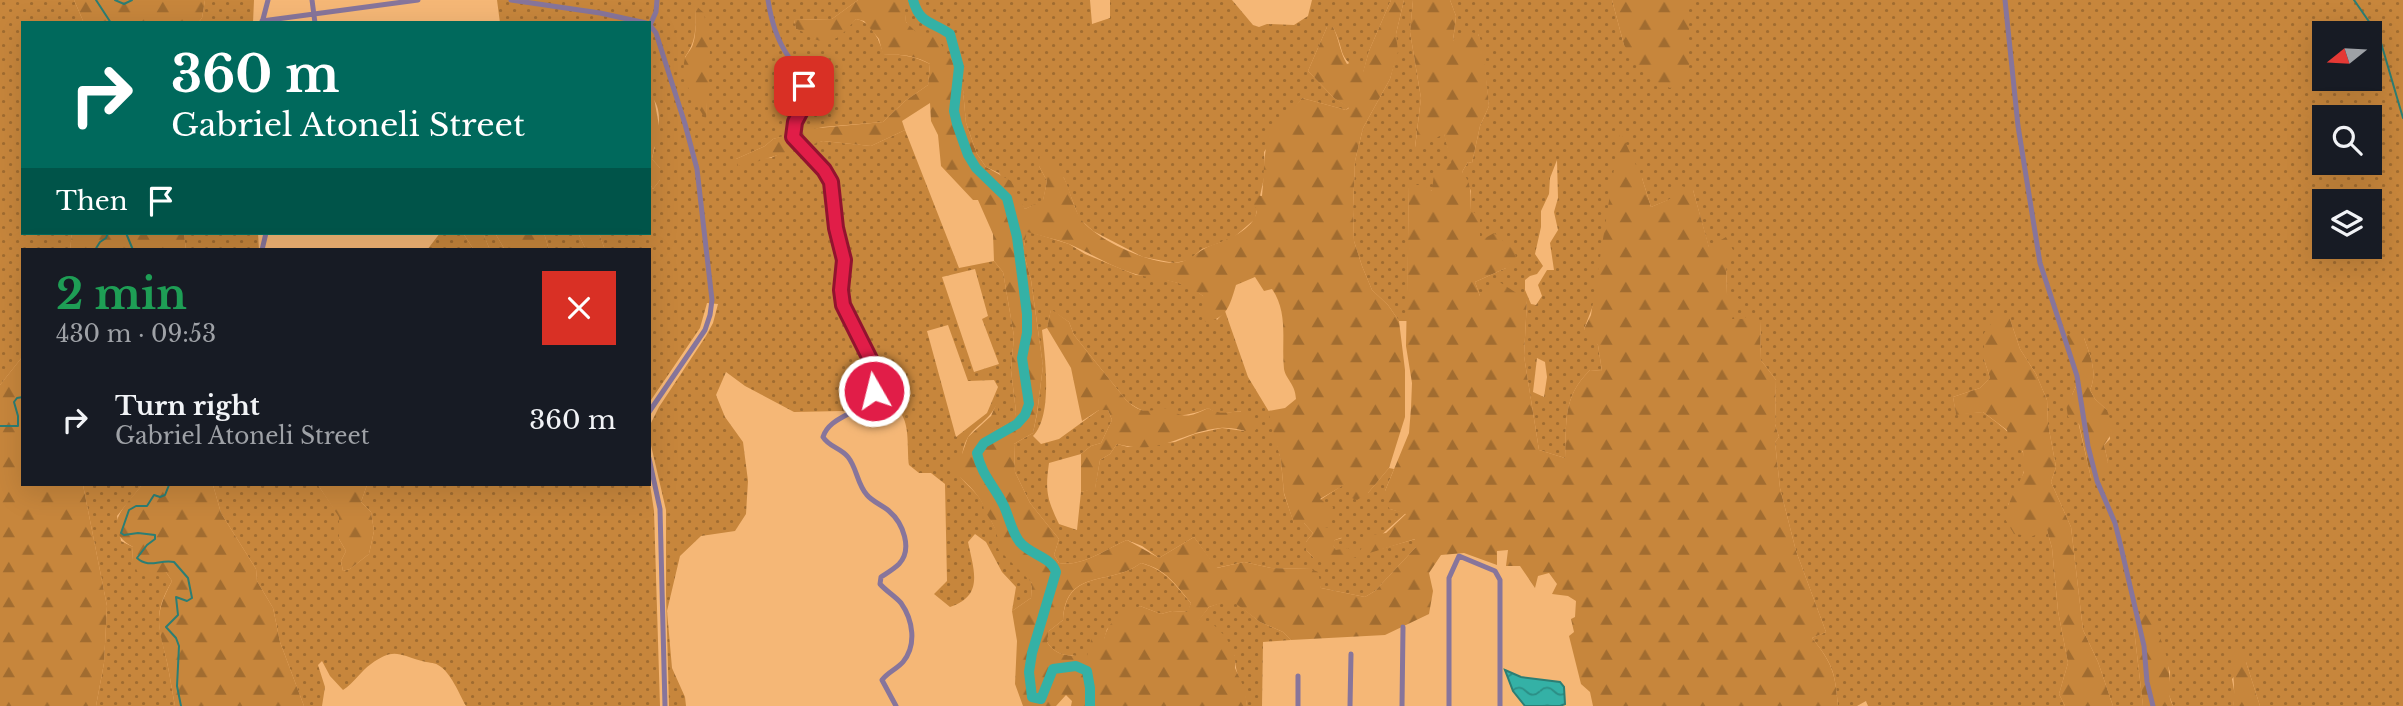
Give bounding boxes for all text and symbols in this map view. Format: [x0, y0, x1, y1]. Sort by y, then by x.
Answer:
north arrow [2312, 21, 2382, 91]
map controls [2312, 21, 2382, 259]
text: 360 m [171, 44, 339, 105]
icon: right [56, 49, 147, 140]
pin [774, 56, 834, 116]
icon: arrive [785, 67, 823, 105]
text: Gabriel Atoneli Street [171, 105, 525, 145]
button: search [2312, 105, 2382, 175]
icon: arrive [142, 182, 180, 220]
text: Then [56, 185, 128, 217]
button: layers [2312, 189, 2382, 259]
text: 2 min [56, 268, 187, 320]
button: close [542, 271, 616, 345]
text: 430 m · 09:53 [56, 320, 216, 348]
position arrow [837, 354, 911, 428]
text: Turn right [115, 390, 260, 422]
icon: right [56, 401, 94, 439]
text: 360 m [529, 404, 616, 436]
text: Gabriel Atoneli Street [115, 422, 369, 450]

